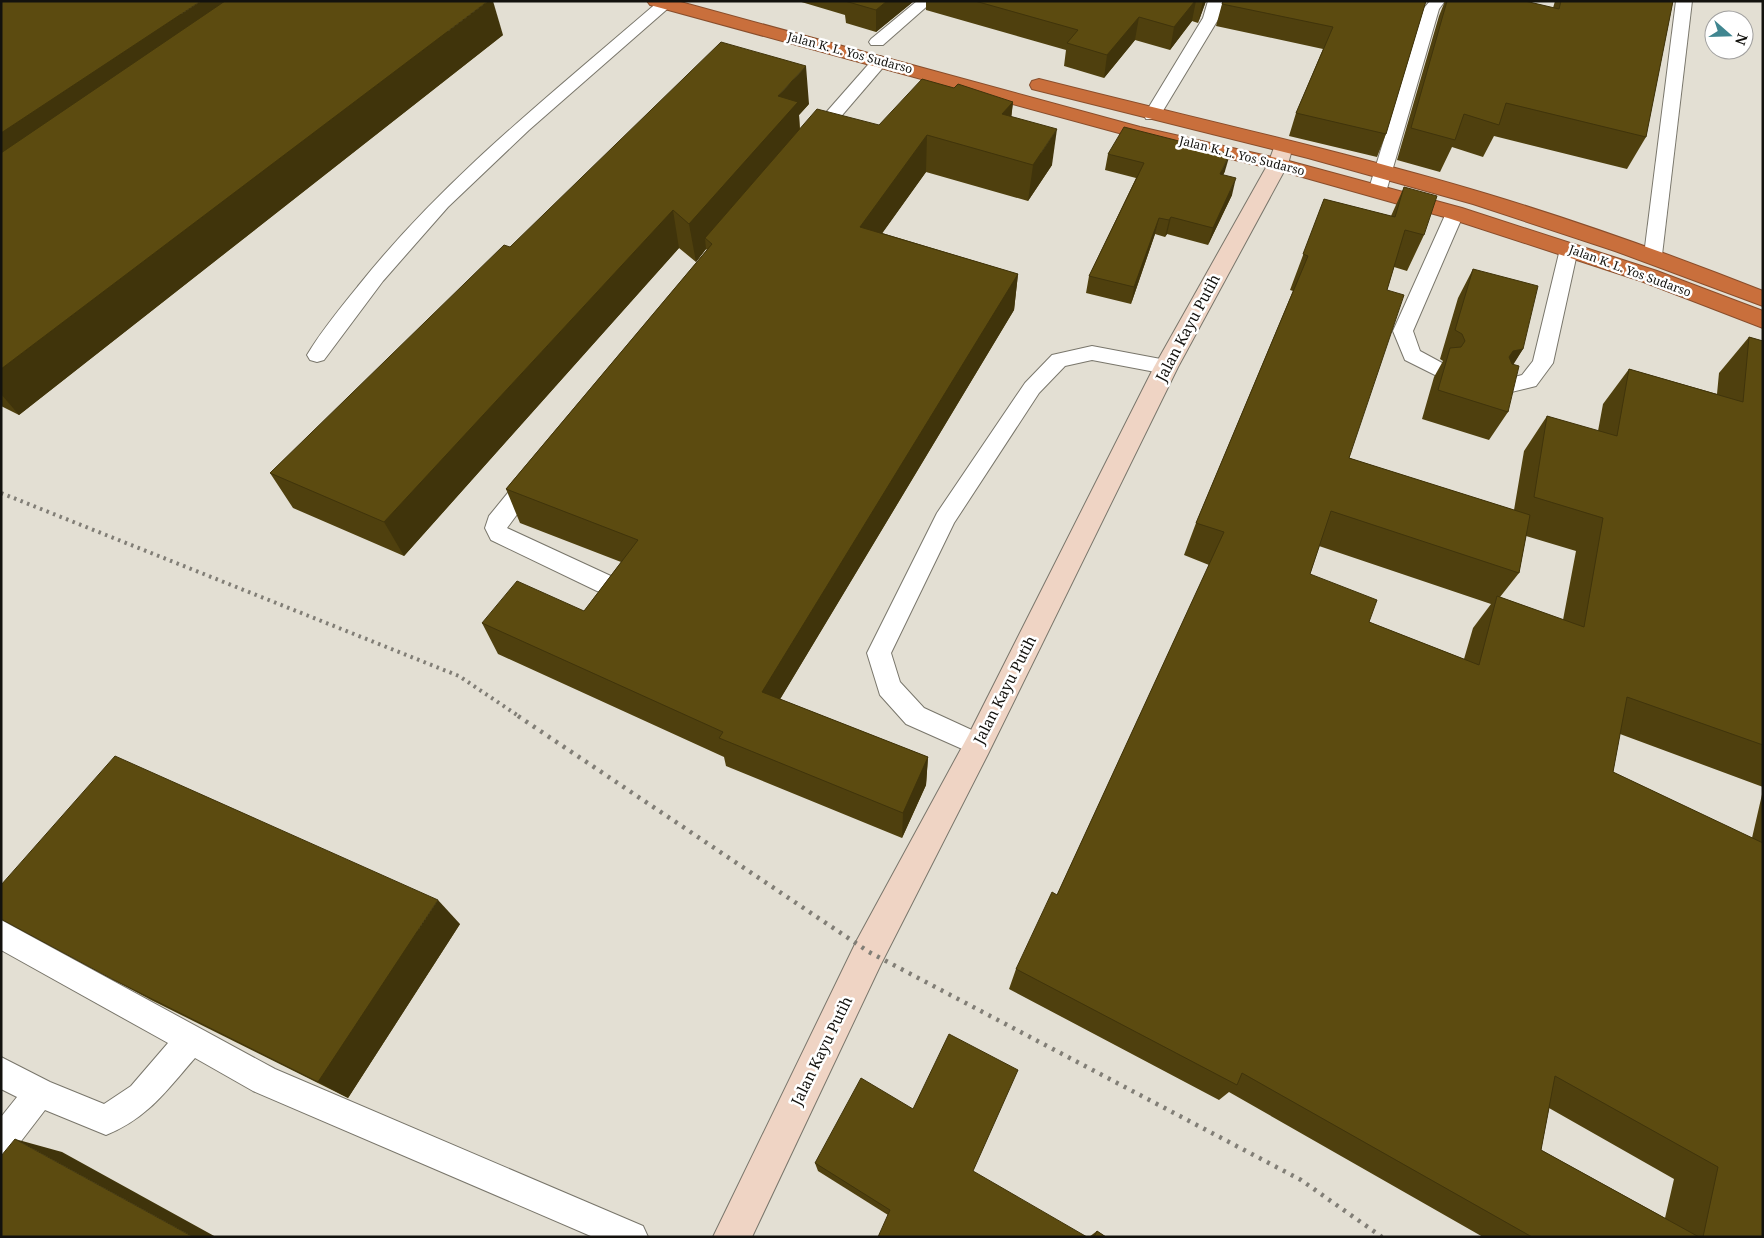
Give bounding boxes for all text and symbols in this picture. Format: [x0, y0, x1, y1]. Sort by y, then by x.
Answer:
north arrow [1704, 10, 1754, 60]
street label: Jalan K. L. Yos Sudarso [785, 27, 915, 77]
text: N [1731, 31, 1753, 48]
street label: Jalan K. L. Yos Sudarso [1177, 131, 1307, 179]
street label: Jalan K. L. Yos Sudarso [1566, 240, 1694, 301]
street label: Jalan Kayu Putih [1150, 270, 1224, 386]
street label: Jalan Kayu Putih [968, 631, 1040, 748]
street label: Jalan Kayu Putih [786, 992, 856, 1109]

